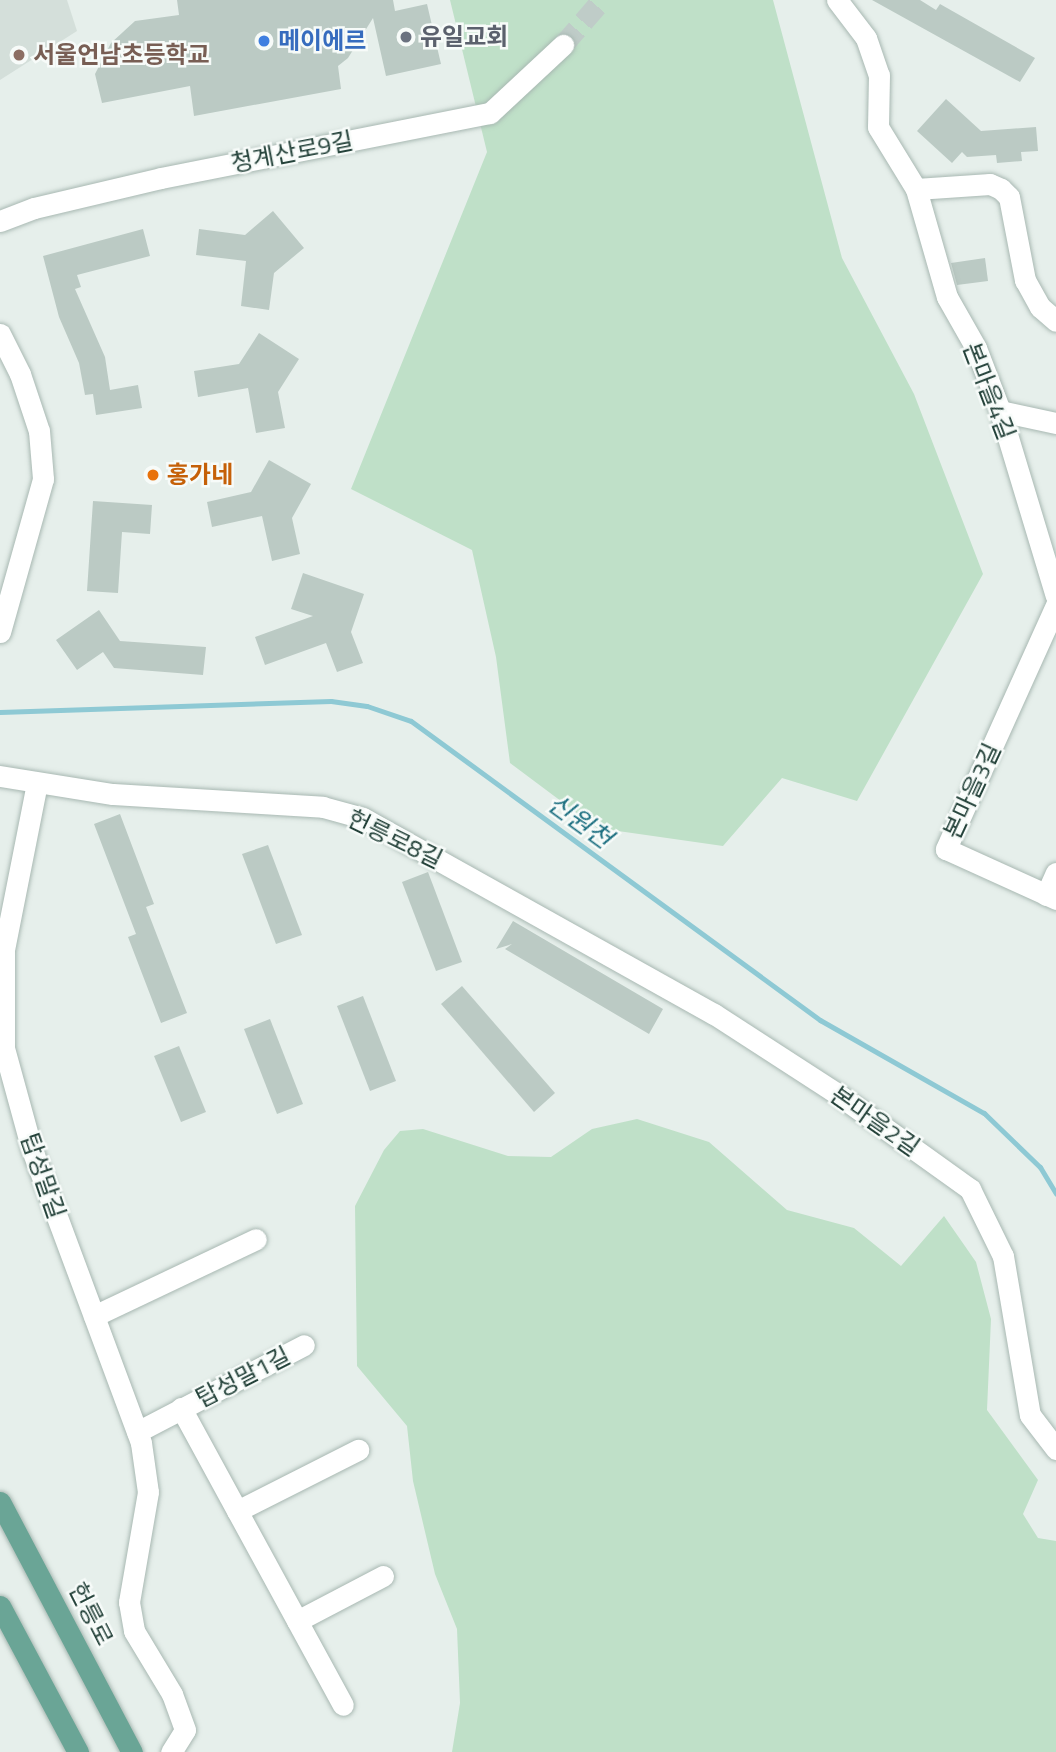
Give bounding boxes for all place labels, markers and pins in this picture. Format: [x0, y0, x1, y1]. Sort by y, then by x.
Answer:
place label: 유일교회 [420, 23, 508, 51]
place label: 메이에르 [278, 27, 366, 55]
marker: 유일교회 [398, 29, 414, 45]
marker: 메이에르 [256, 33, 272, 49]
place label: 서울언남초등학교 [33, 41, 210, 69]
marker: 서울언남초등학교 [11, 47, 27, 63]
place label: 홍가네 [167, 461, 233, 489]
marker: 홍가네 [145, 467, 161, 483]

